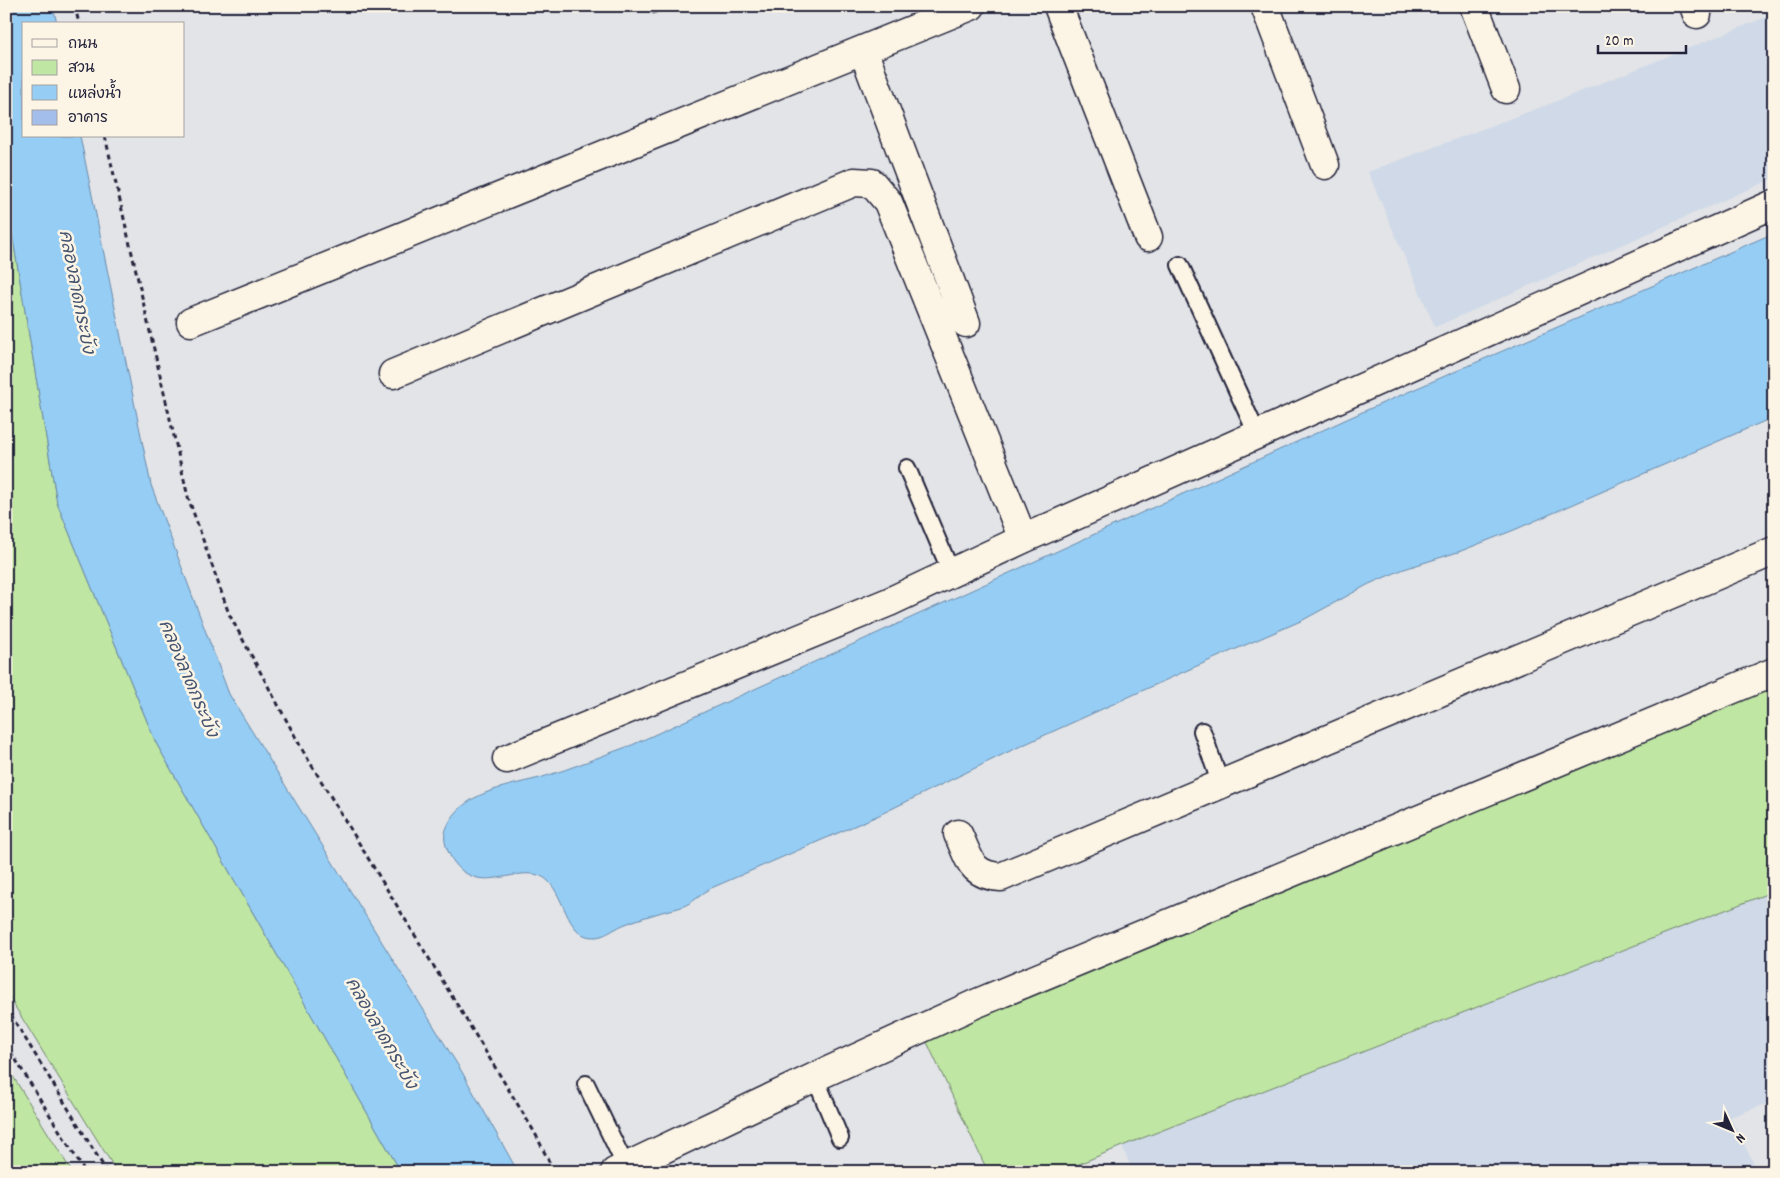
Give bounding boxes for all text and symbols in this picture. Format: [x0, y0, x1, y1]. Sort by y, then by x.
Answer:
legend [22, 22, 185, 138]
scale bar [1598, 22, 1685, 54]
text: 20 m [1605, 31, 1633, 53]
text: ถนน [68, 34, 97, 56]
text: สวน [68, 58, 95, 80]
text: แหล่งน้ำ [68, 79, 122, 106]
text: อาคาร [68, 108, 108, 130]
water label: คลองลาดกระบัง [51, 228, 100, 358]
water label: คลองลาดกระบัง [151, 617, 224, 743]
water label: คลองลาดกระบัง [338, 974, 423, 1096]
north arrow [1708, 1106, 1758, 1156]
text: N [1730, 1128, 1750, 1147]

